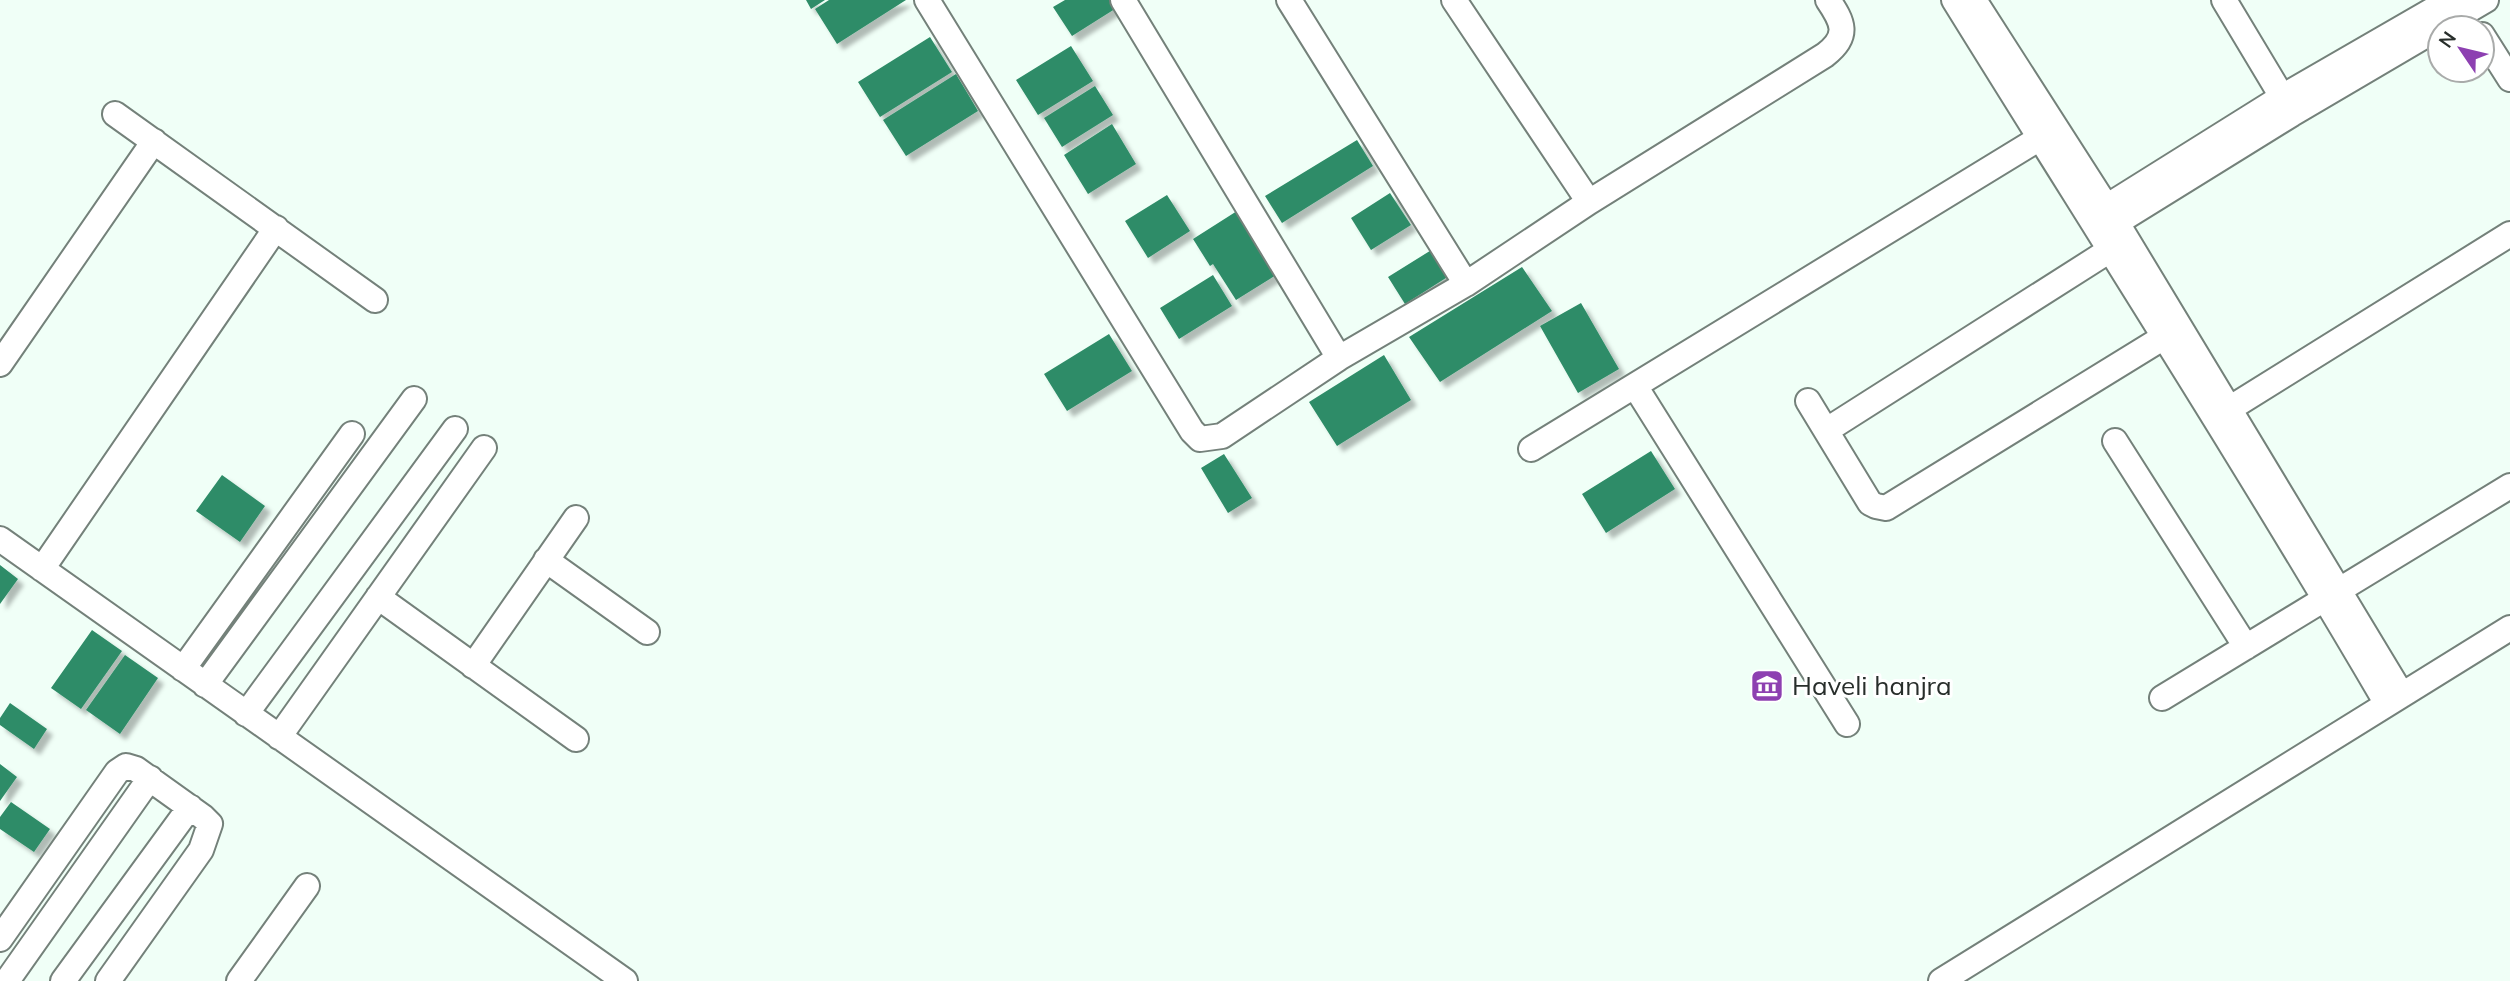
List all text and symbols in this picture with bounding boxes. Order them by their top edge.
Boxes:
north arrow [2426,14,2496,84]
text: N [2433,26,2461,52]
museum icon: Haveli hanjra [1748,667,1786,705]
place label: Haveli hanjra [1792,669,1951,702]

